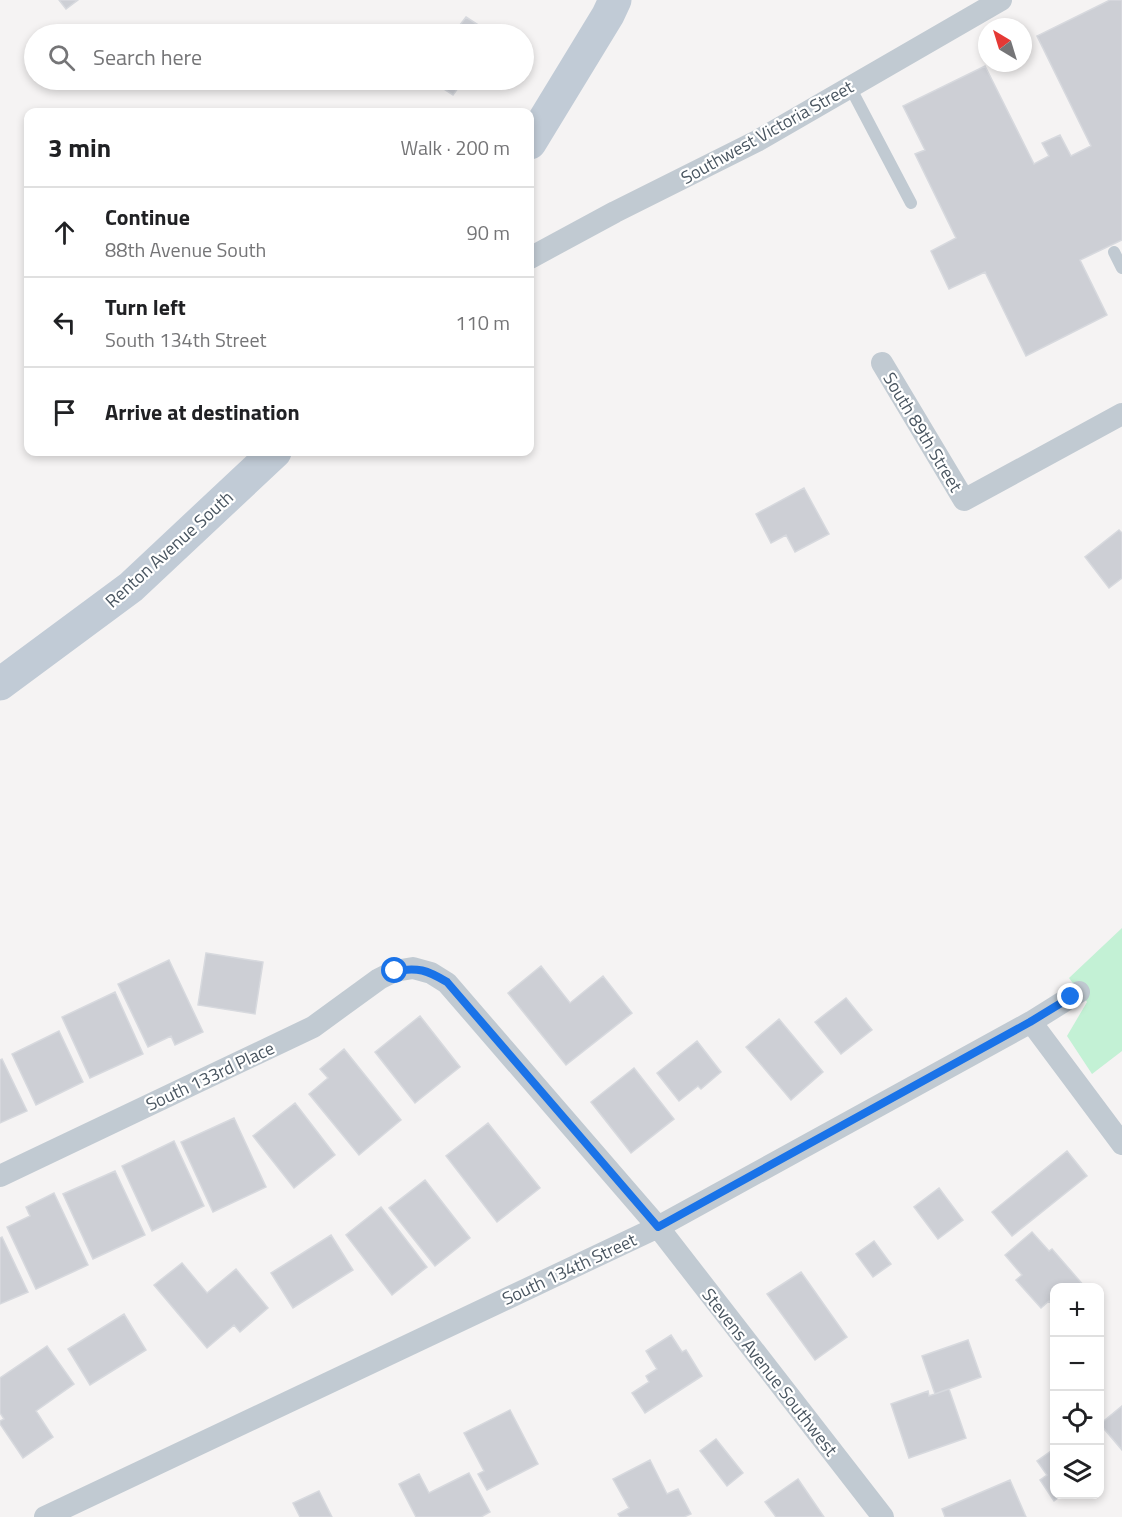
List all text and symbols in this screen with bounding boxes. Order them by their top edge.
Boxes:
north arrow [978,18,1032,72]
search box [24,24,534,90]
text: Search here [93,40,202,74]
icon: search [45,41,78,74]
street label: Southwest Victoria Street [676,73,859,191]
text: 3 min [48,128,111,167]
text: Walk · 200 m [401,132,510,163]
text: Continue [105,200,190,234]
icon: ahead [48,216,81,249]
text: 90 m [466,217,510,248]
text: 88th Avenue South [105,234,266,265]
text: Turn left [105,290,186,324]
icon: left [48,306,81,339]
text: 110 m [455,307,510,338]
text: South 134th Street [105,324,267,355]
street label: South 89th Street [877,367,970,498]
text: Arrive at destination [105,395,300,429]
icon: arrive [48,396,81,429]
street label: Renton Avenue South [99,484,239,614]
route start [381,957,407,983]
route end [1057,983,1083,1009]
street label: South 133rd Place [141,1034,279,1118]
street label: South 134th Street [497,1226,641,1312]
street label: Stevens Avenue Southwest [696,1282,845,1462]
map controls [1050,1283,1104,1499]
button: + [1050,1283,1104,1337]
button: − [1050,1337,1104,1391]
button: locate [1050,1391,1104,1445]
button: layers [1050,1445,1104,1499]

